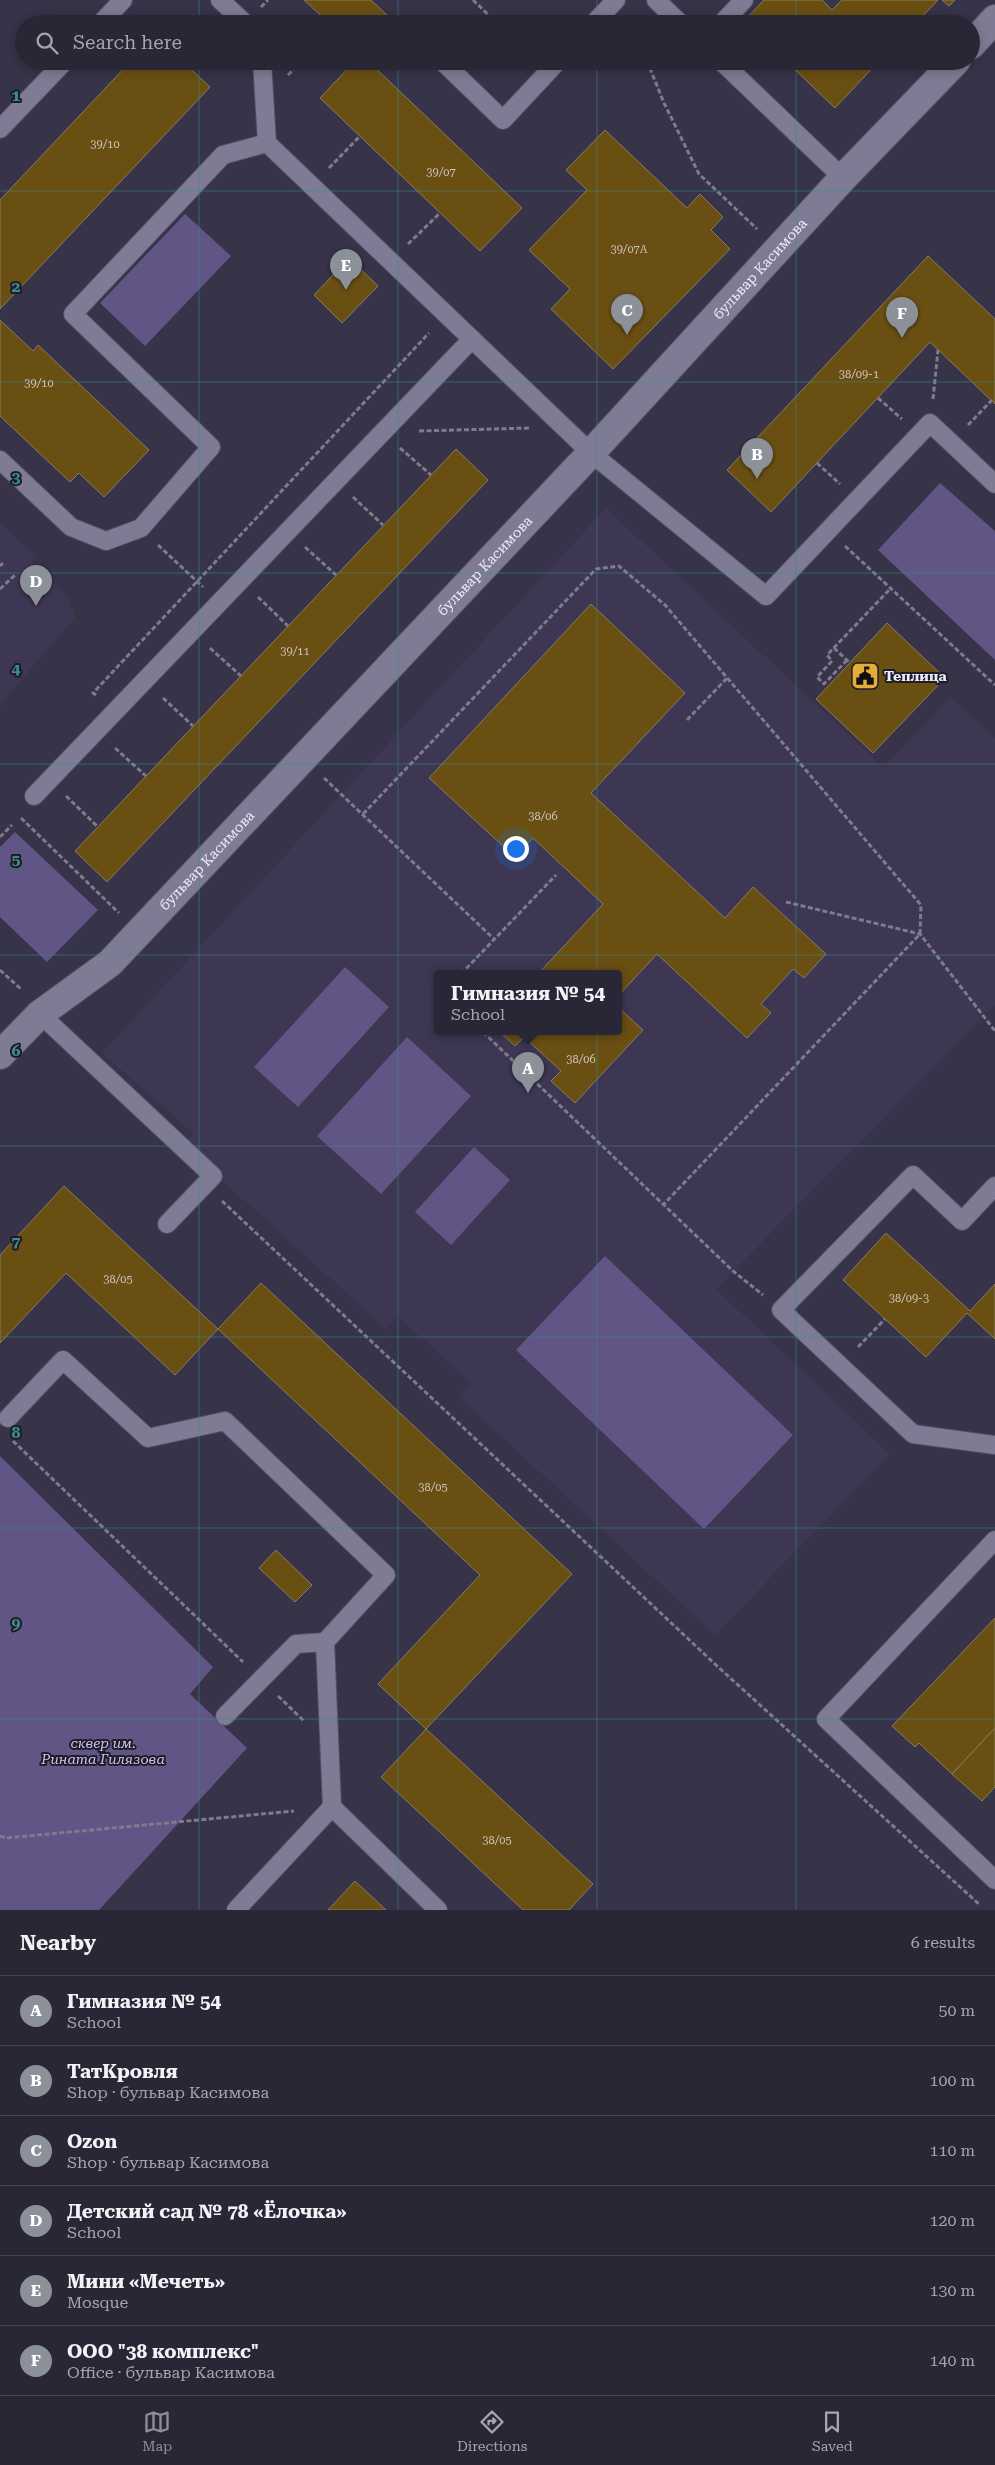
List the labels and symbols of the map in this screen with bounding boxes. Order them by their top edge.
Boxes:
text: 1 [12,86,21,105]
house number: 39/10 [90,138,120,151]
house number: 39/07 [426,166,456,179]
street label: бульвар Касимова [710,215,810,322]
house number: 39/07А [611,243,648,256]
pin: E [330,249,362,290]
text: 2 [12,277,21,296]
pin: C [611,294,643,335]
pin: F [886,297,918,338]
house number: 38/09-1 [839,368,879,381]
house number: 39/10 [24,377,54,390]
pin: B [741,438,773,479]
text: 3 [12,468,21,487]
street label: бульвар Касимова [434,512,536,619]
pin: D [20,565,52,606]
house number: 39/11 [280,645,310,658]
text: 4 [12,659,21,678]
public building icon: Теплица [850,661,880,691]
place label: Теплица [884,668,948,684]
street label: бульвар Касимова [156,807,258,913]
house number: 38/06 [528,810,558,823]
your location [503,836,529,862]
text: 5 [12,850,21,869]
text: 6 [12,1041,21,1060]
pin: A [512,1052,544,1093]
house number: 38/06 [566,1053,596,1066]
text: 7 [12,1232,21,1251]
house number: 38/05 [103,1273,133,1286]
house number: 38/09-3 [889,1292,929,1305]
text: 8 [12,1423,21,1442]
house number: 38/05 [418,1481,448,1494]
text: 9 [12,1614,21,1633]
park label: сквер им. Рината Гилязова [40,1735,165,1767]
house number: 38/05 [482,1834,512,1847]

